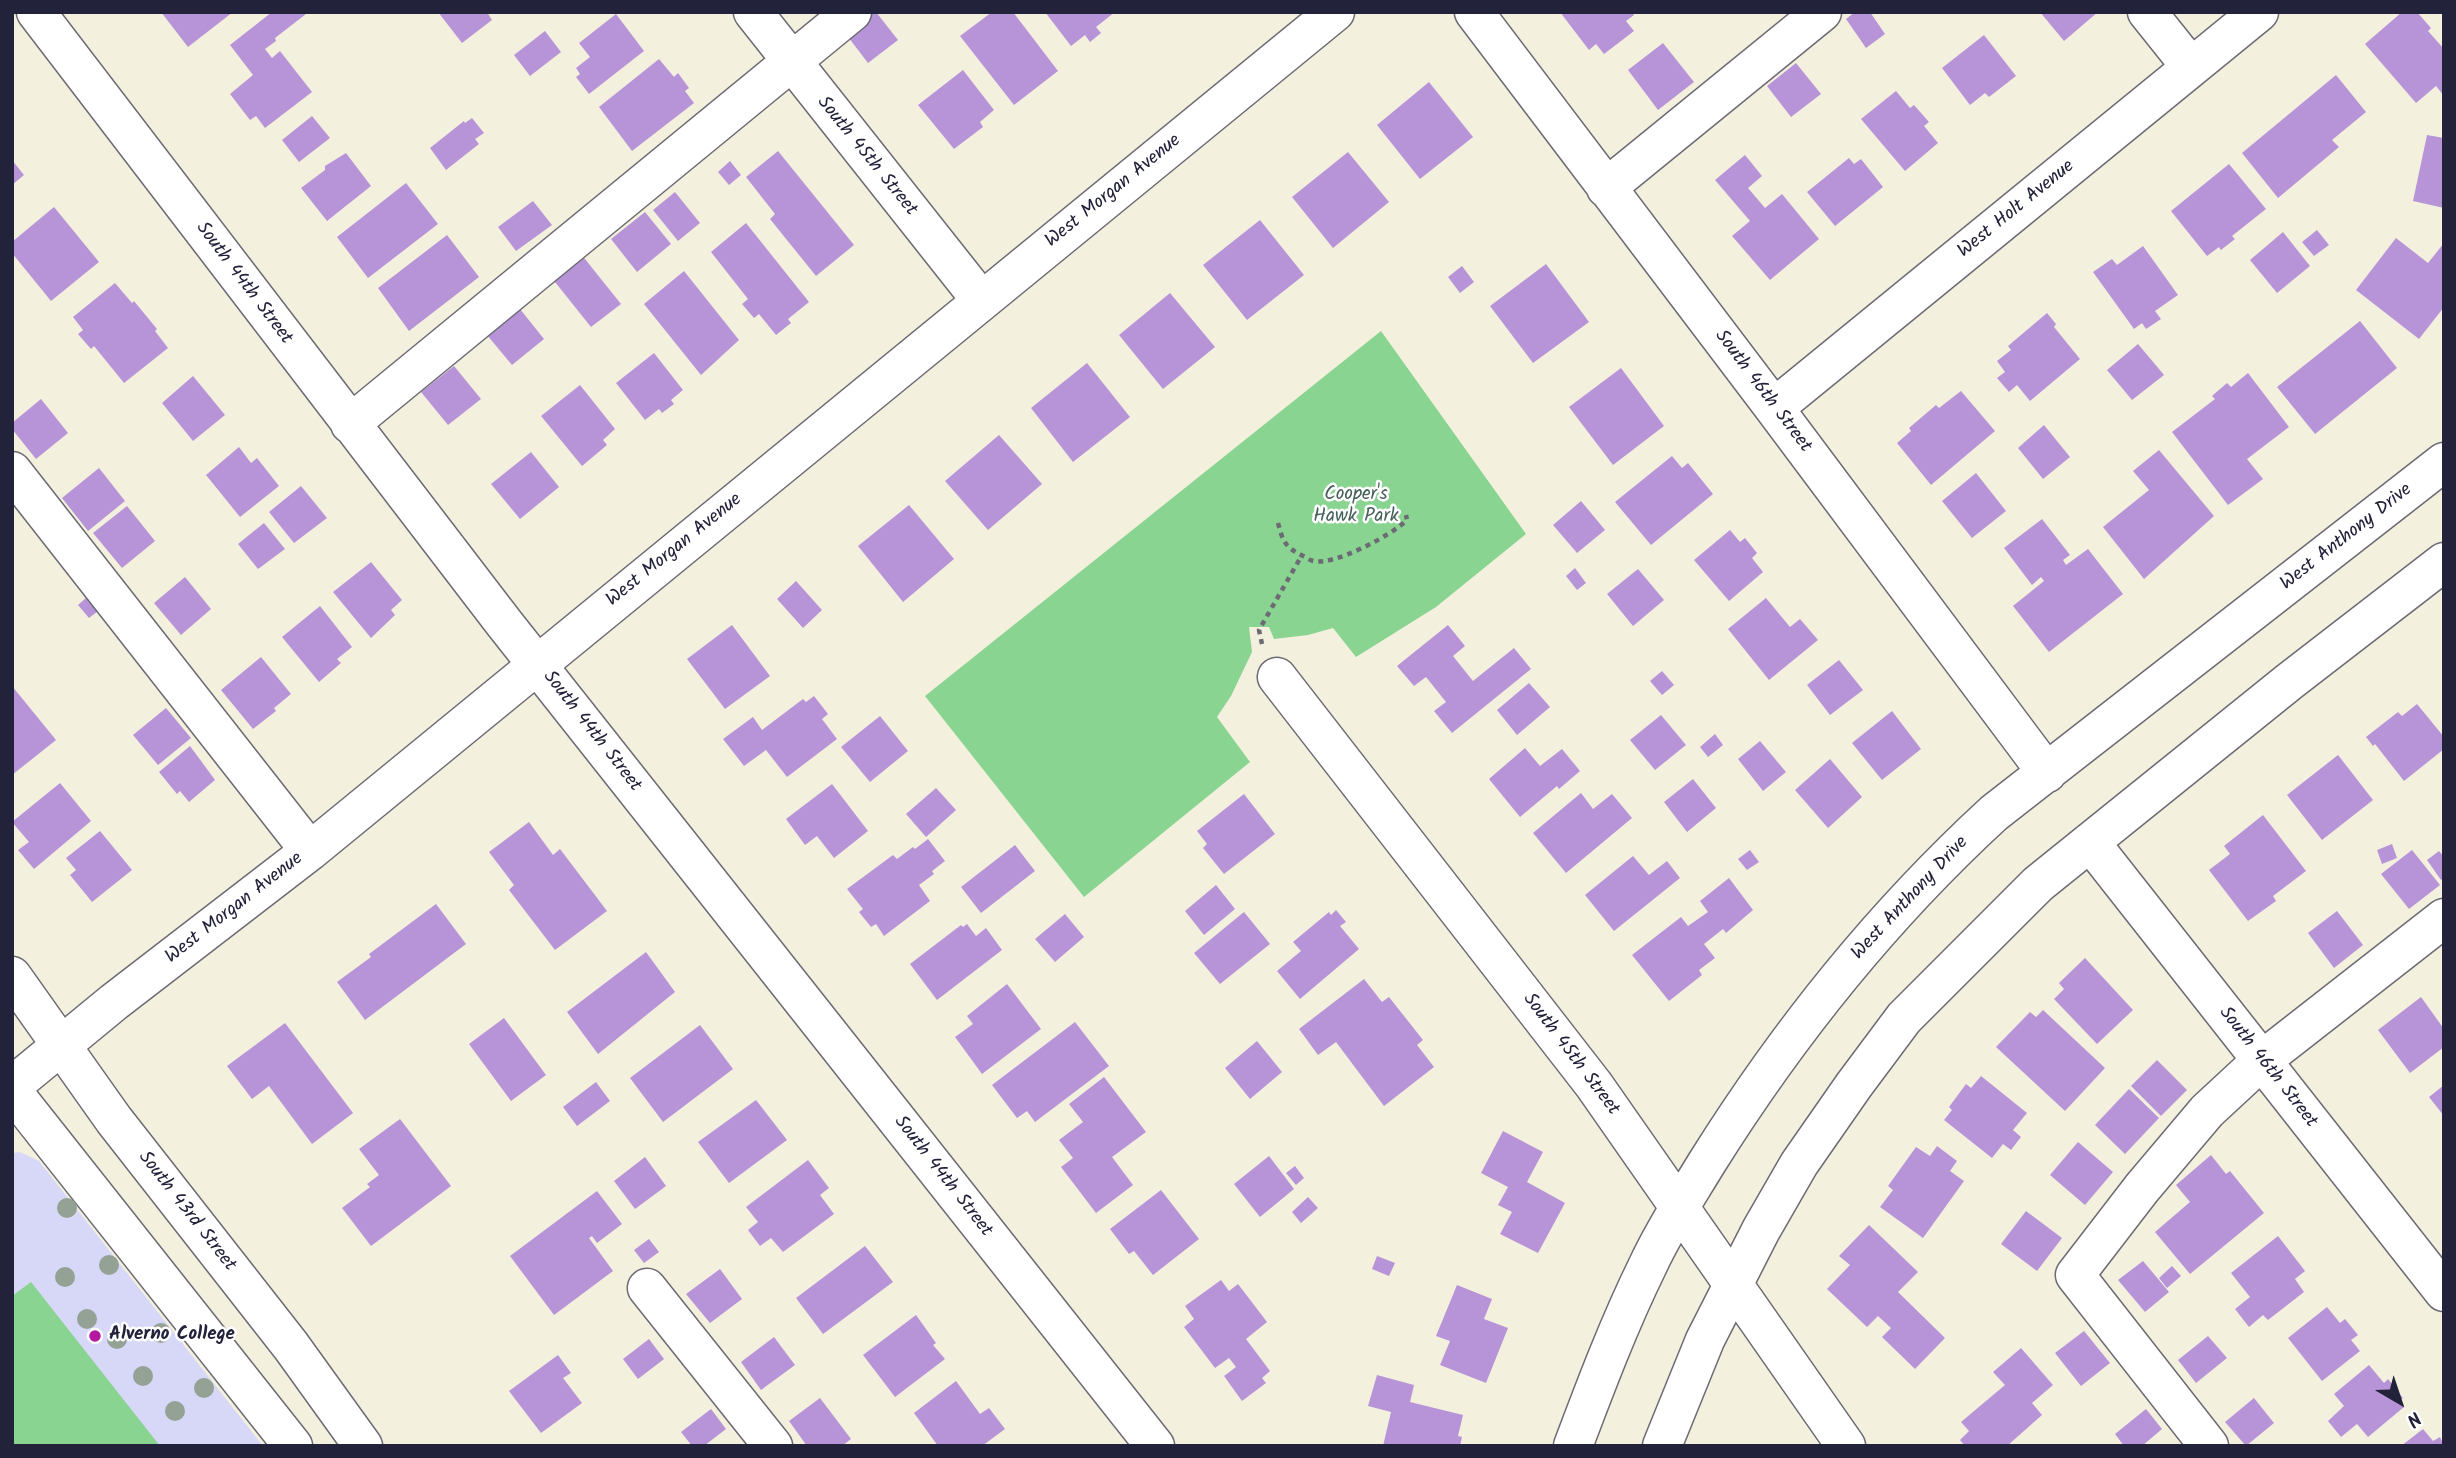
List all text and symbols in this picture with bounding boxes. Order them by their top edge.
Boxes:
street label: South 45th Street [811,93,921,221]
street label: West Morgan Avenue [1042,130,1186,254]
street label: West Holt Avenue [1954,156,2080,264]
street label: South 44th Street [190,218,296,350]
street label: South 46th Street [1709,326,1815,458]
street label: West Anthony Drive [2277,480,2417,596]
park label: Cooper's Hawk Park [1313,485,1399,529]
street label: West Morgan Avenue [603,489,747,613]
street label: South 44th Street [537,667,645,797]
street label: West Anthony Drive [1848,833,1974,965]
street label: West Morgan Avenue [162,848,308,970]
street label: South 45th Street [1517,989,1623,1121]
street label: South 46th Street [2213,1003,2321,1133]
street label: South 44th Street [888,1112,996,1242]
street label: South 43rd Street [132,1148,240,1276]
place label: Alverno College [109,1325,235,1347]
marker: Alverno College [87,1328,103,1344]
north arrow [2365,1367,2435,1437]
text: N [2399,1403,2427,1434]

